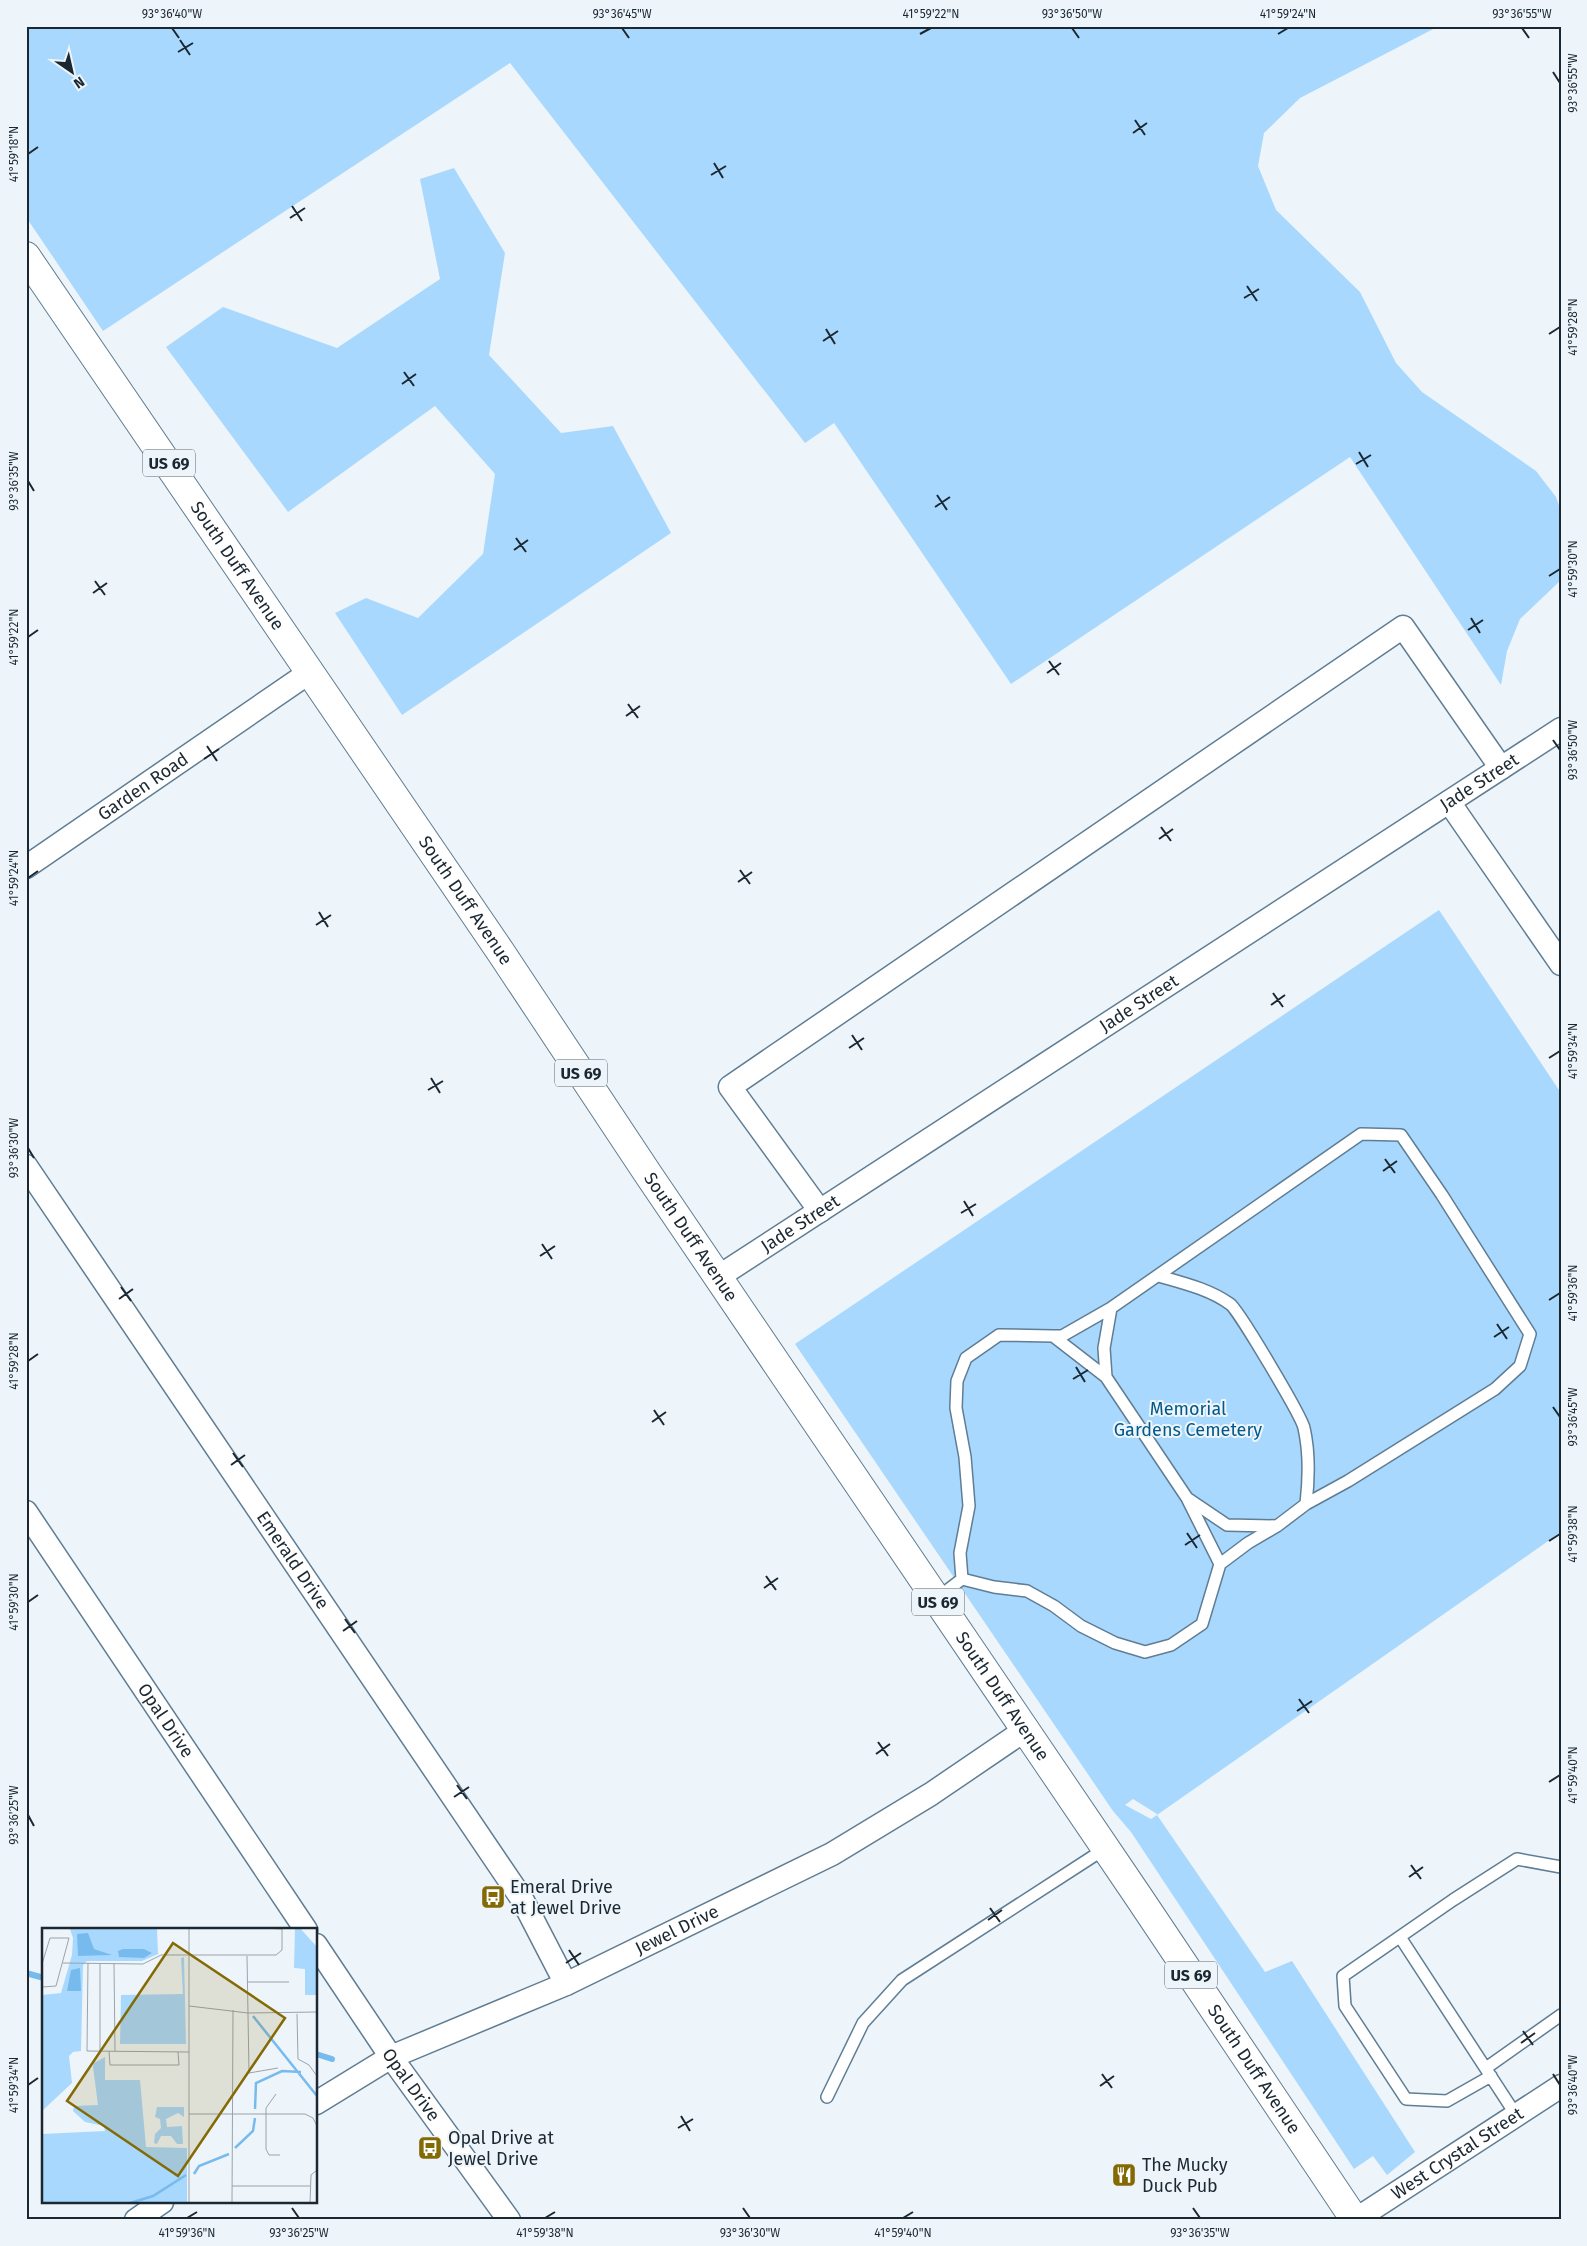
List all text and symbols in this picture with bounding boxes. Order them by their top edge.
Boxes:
text: 93°36'40"W [142,7,202,21]
text: 93°36'45"W [592,7,652,21]
text: 41°59'22"N [903,7,959,21]
text: 93°36'50"W [1042,7,1102,21]
text: 41°59'24"N [1260,7,1316,21]
text: 93°36'55"W [1492,7,1552,21]
north arrow [48,48,98,98]
text: 93°36'55"W [1566,53,1580,113]
text: N [70,73,88,92]
text: 41°59'18"N [7,126,21,182]
text: 41°59'28"N [1566,298,1580,356]
road number: US 69 [143,449,195,476]
text: 93°36'35"W [7,451,21,511]
street label: South Duff Avenue [186,497,289,635]
text: 41°59'30"N [1566,540,1580,598]
text: 41°59'22"N [7,609,21,665]
text: 93°36'50"W [1566,720,1580,780]
street label: Garden Road [94,748,193,825]
street label: Jade Street [1436,748,1523,816]
street label: South Duff Avenue [414,832,517,969]
text: 41°59'24"N [7,850,21,906]
street label: Jade Street [1095,970,1183,1037]
text: 41°59'34"N [1566,1023,1580,1079]
road number: US 69 [555,1060,607,1086]
text: 93°36'30"W [7,1118,21,1178]
street label: South Duff Avenue [639,1168,742,1306]
street label: Jade Street [757,1190,844,1257]
text: 41°59'36"N [1566,1264,1580,1322]
text: 41°59'28"N [7,1332,21,1390]
text: 93°36'45"W [1566,1387,1580,1447]
park label: Memorial Gardens Cemetery [1114,1398,1262,1441]
text: 41°59'38"N [1566,1505,1580,1563]
street label: Emerald Drive [252,1507,334,1613]
text: 41°59'30"N [7,1573,21,1631]
road number: US 69 [912,1588,964,1615]
street label: South Duff Avenue [951,1627,1054,1765]
street label: Opal Drive [133,1679,198,1762]
text: 41°59'40"N [1566,1746,1580,1804]
text: 93°36'25"W [7,1785,21,1845]
place label: Emeral Drive at Jewel Drive [510,1876,621,1919]
bus stop icon: Emeral Drive at Jewel Drive [480,1884,506,1910]
street label: Jewel Drive [631,1900,722,1960]
inset map [42,1928,318,2204]
road number: US 69 [1165,1962,1217,1988]
street label: South Duff Avenue [1203,2000,1305,2138]
street label: Opal Drive [377,2044,445,2126]
text: 93°36'40"W [1566,2055,1580,2115]
text: 41°59'34"N [7,2057,21,2113]
street label: West Crystal Street [1387,2102,1528,2204]
place label: Opal Drive at Jewel Drive [448,2127,554,2170]
bus stop icon: Opal Drive at Jewel Drive [417,2135,443,2161]
place label: The Mucky Duck Pub [1142,2154,1228,2197]
restaurant icon: The Mucky Duck Pub [1111,2162,1137,2188]
text: 41°59'36"N [158,2226,216,2240]
text: 93°36'25"W [269,2226,329,2240]
text: 41°59'38"N [516,2226,574,2240]
text: 93°36'30"W [720,2226,780,2240]
text: 41°59'40"N [874,2226,932,2240]
text: 93°36'35"W [1170,2226,1230,2240]

